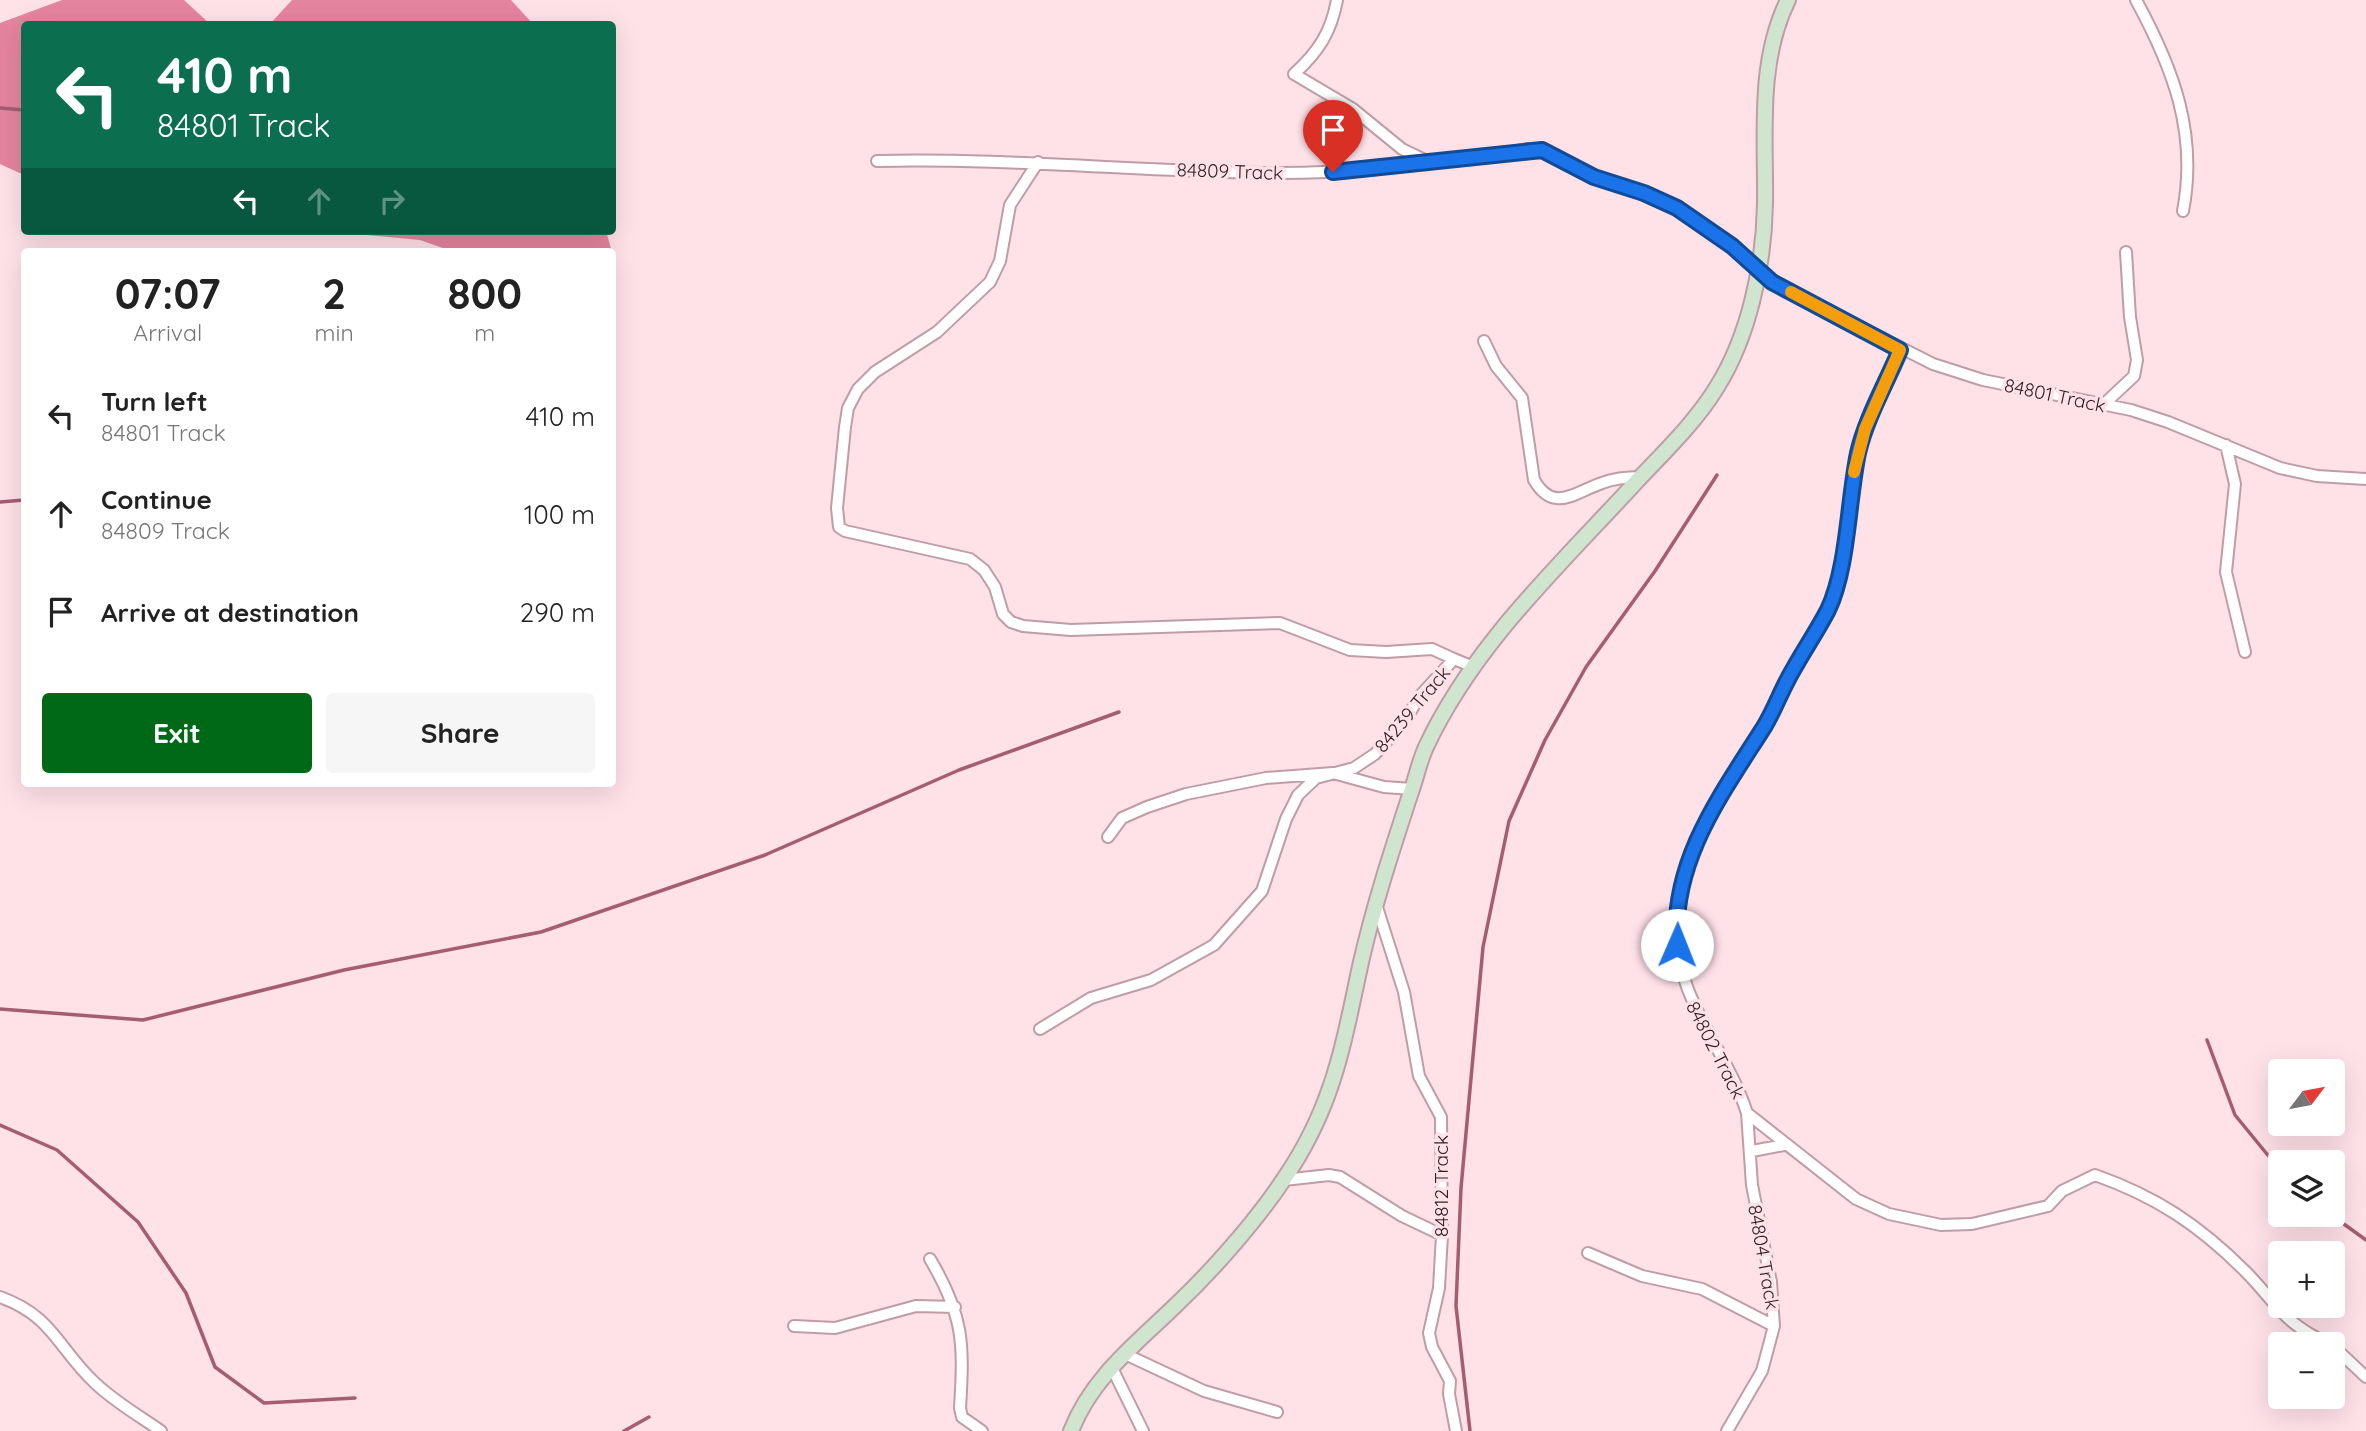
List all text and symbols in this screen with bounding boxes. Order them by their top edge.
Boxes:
text: 410 m [157,44,292,105]
icon: left [42,49,133,140]
pin [1303,100,1363,172]
text: 84801 Track [157,105,330,145]
icon: arrive [1314,111,1352,149]
street label: 84809 Track [1176,157,1284,185]
icon: left [227,182,265,220]
icon: ahead [300,182,338,220]
icon: right [373,182,411,220]
text: 07:07 [115,267,221,320]
text: 2 [322,267,346,320]
text: 800 [448,267,522,320]
text: Arrival [133,318,202,347]
text: min [315,318,354,347]
text: m [474,318,495,347]
street label: 84801 Track [2002,373,2108,417]
text: Turn left [101,385,208,418]
icon: left [42,397,80,435]
text: 410 m [526,400,595,433]
text: 84801 Track [101,418,226,447]
text: Continue [101,483,212,516]
icon: ahead [42,495,80,533]
text: 100 m [524,498,595,531]
text: 84809 Track [101,516,230,545]
icon: arrive [42,593,80,631]
text: Arrive at destination [101,596,359,629]
text: 290 m [520,596,595,629]
street label: 84239 Track [1369,661,1455,757]
button: Exit [42,693,312,773]
button: Share [326,693,595,773]
position arrow [1640,908,1714,982]
street label: 84802 Track [1681,997,1751,1103]
north arrow [2268,1059,2345,1136]
map controls [2268,1059,2345,1409]
street label: 84812 Track [1429,1135,1453,1237]
button: layers [2268,1150,2345,1227]
street label: 84804 Track [1743,1203,1785,1311]
button: + [2268,1241,2345,1318]
button: − [2268,1332,2345,1409]

